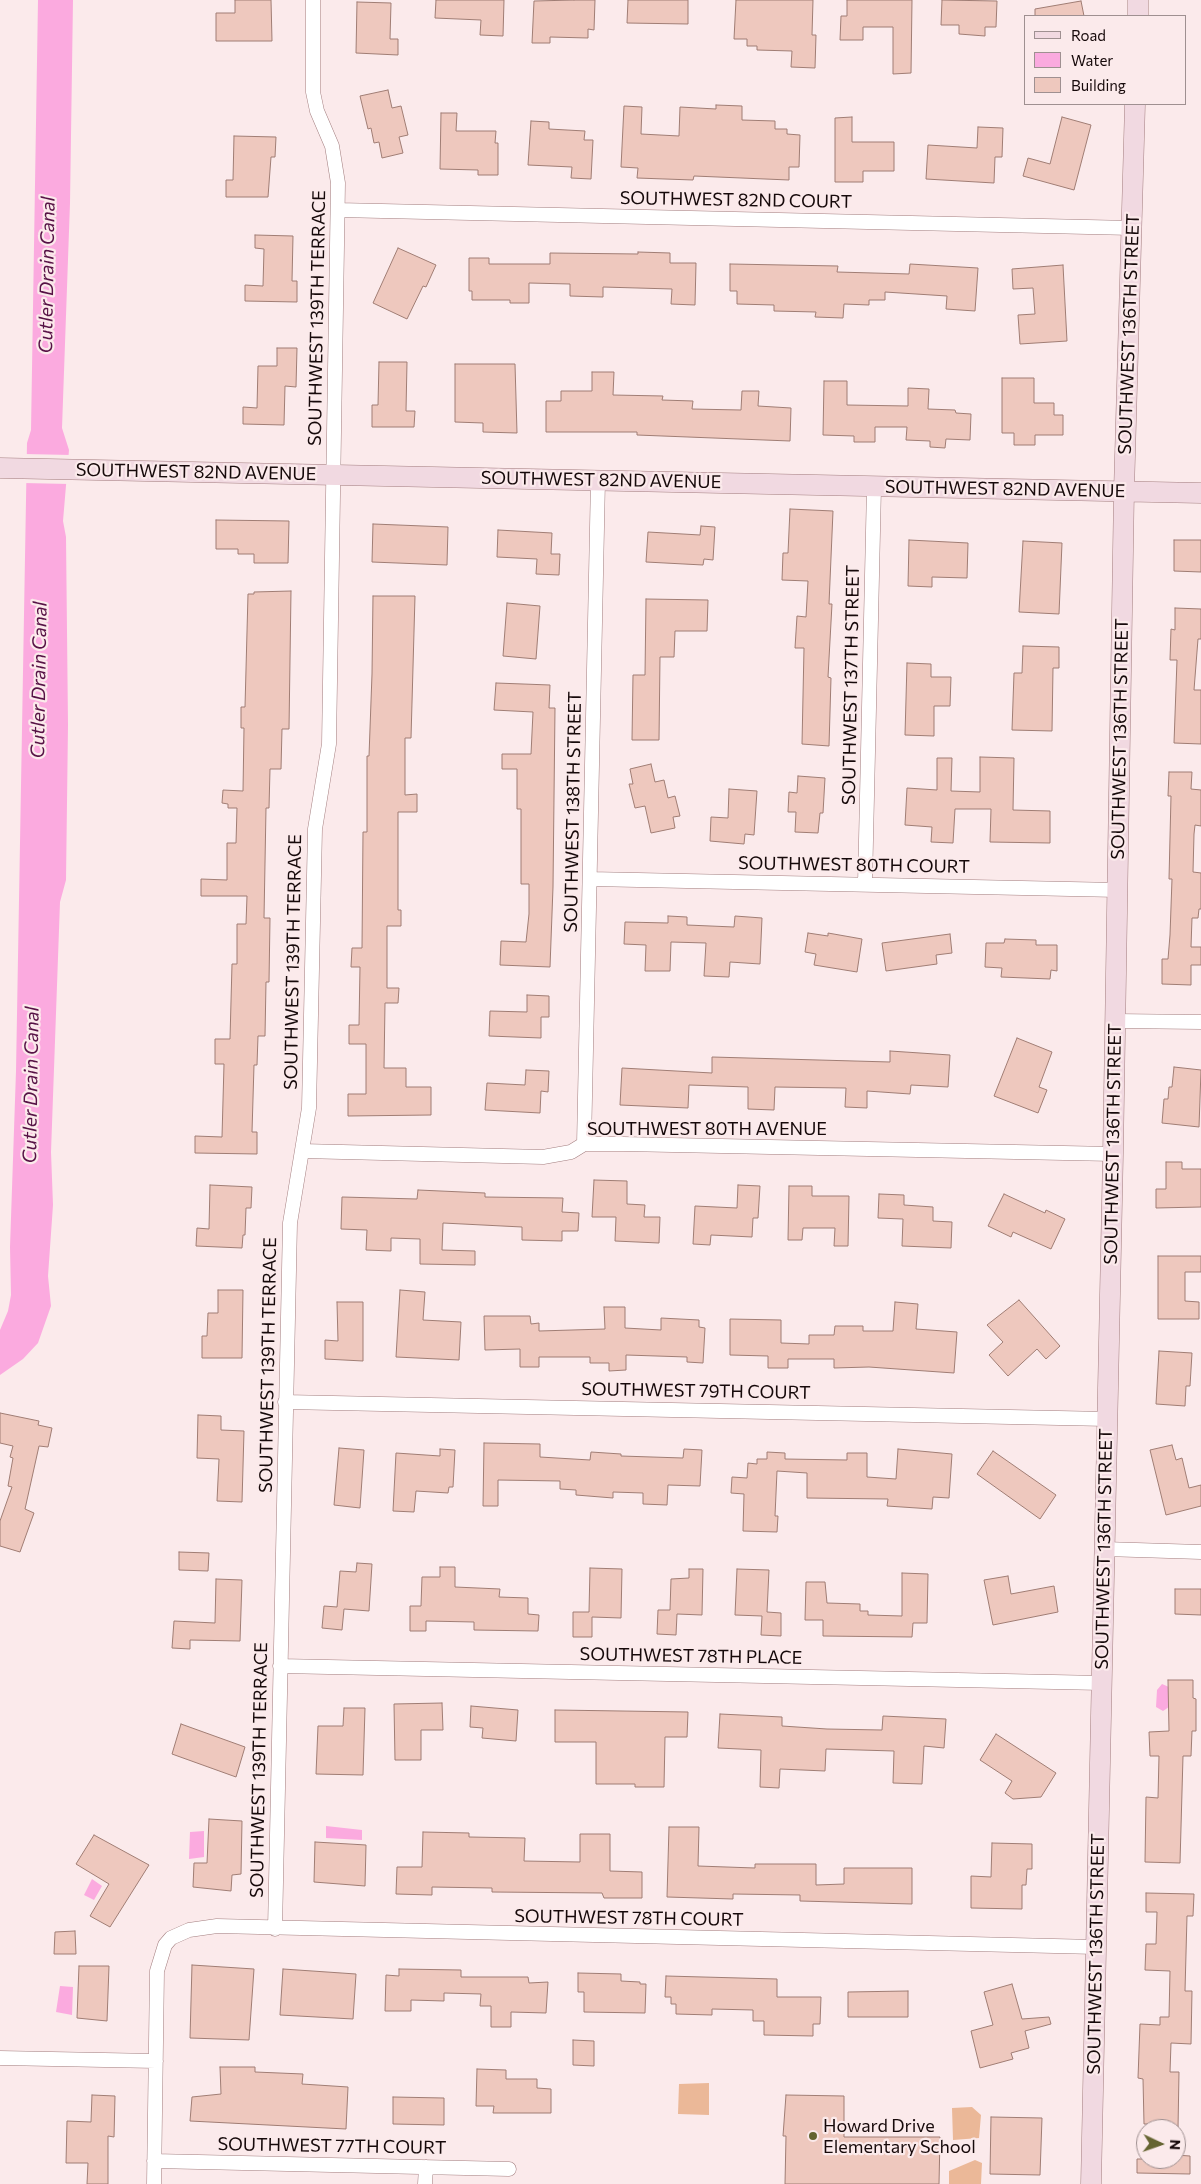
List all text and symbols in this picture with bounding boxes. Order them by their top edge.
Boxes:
legend [1024,15,1186,105]
text: Road [1071,26,1106,44]
text: Water [1071,51,1113,69]
text: Building [1071,76,1126,94]
street label: SOUTHWEST 82ND COURT [620,187,852,213]
street label: SOUTHWEST 139TH TERRACE [304,190,330,446]
water label: Cutler Drain Canal [34,196,60,354]
street label: SOUTHWEST 136TH STREET [1114,213,1144,455]
street label: SOUTHWEST 82ND AVENUE [76,459,316,485]
street label: SOUTHWEST 82ND AVENUE [481,467,721,493]
street label: SOUTHWEST 82ND AVENUE [885,476,1125,502]
street label: SOUTHWEST 137TH STREET [838,565,864,805]
water label: Cutler Drain Canal [26,601,52,759]
street label: SOUTHWEST 136TH STREET [1107,618,1133,860]
street label: SOUTHWEST 138TH STREET [560,691,586,933]
street label: SOUTHWEST 139TH TERRACE [280,834,306,1090]
street label: SOUTHWEST 80TH COURT [738,852,970,878]
water label: Cutler Drain Canal [18,1006,44,1164]
street label: SOUTHWEST 136TH STREET [1100,1023,1126,1265]
street label: SOUTHWEST 80TH AVENUE [587,1118,827,1140]
street label: SOUTHWEST 139TH TERRACE [255,1237,281,1493]
street label: SOUTHWEST 79TH COURT [581,1378,811,1404]
street label: SOUTHWEST 136TH STREET [1091,1428,1117,1670]
street label: SOUTHWEST 139TH TERRACE [246,1642,272,1898]
street label: SOUTHWEST 78TH PLACE [580,1643,802,1669]
street label: SOUTHWEST 136TH STREET [1083,1833,1109,2075]
street label: SOUTHWEST 78TH COURT [514,1905,744,1931]
place label: Howard Drive Elementary School [823,2115,976,2158]
north arrow [1136,2119,1186,2169]
marker: Howard Drive Elementary School [807,2130,819,2142]
street label: SOUTHWEST 77TH COURT [217,2133,447,2159]
text: N [1167,2139,1184,2150]

